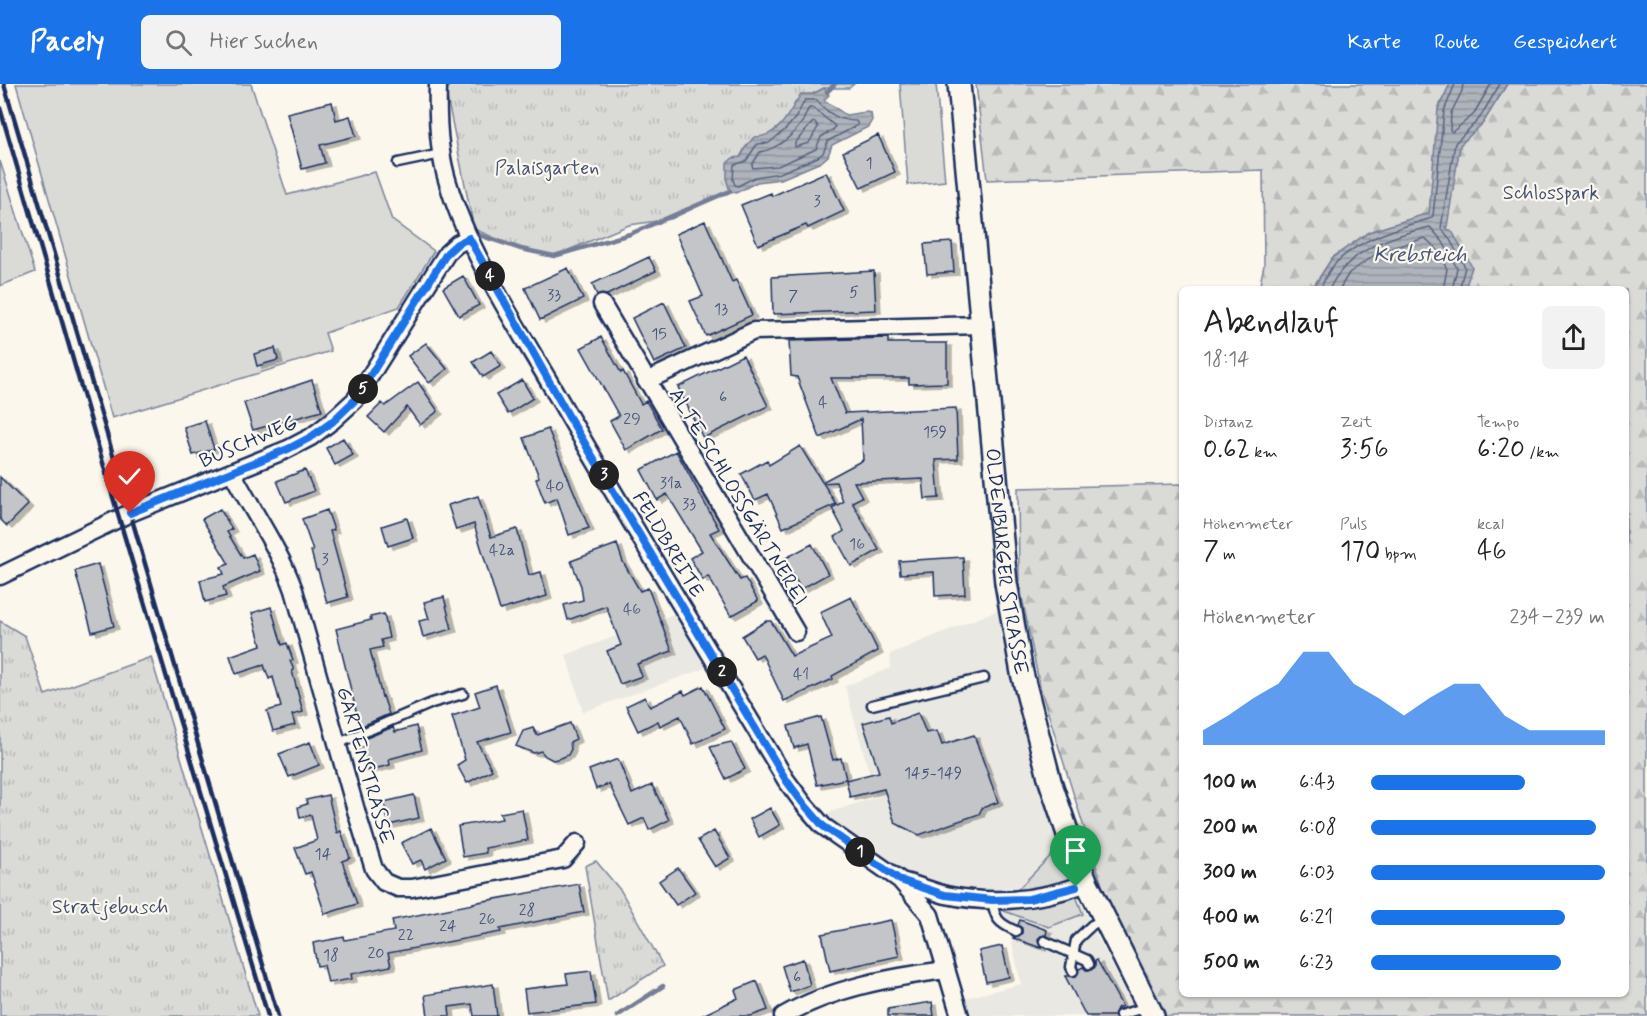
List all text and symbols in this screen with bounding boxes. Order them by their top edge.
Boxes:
search box [141,15,561,69]
text: Pacely [30,24,105,61]
icon: search [162,26,195,59]
text: Hier suchen [210,28,318,56]
text: Karte [1348,28,1401,56]
text: Route [1434,28,1480,56]
text: Gespeichert [1513,28,1617,56]
house number: 1 [865,153,873,174]
park label: Palaisgarten [495,155,599,182]
park label: Schlosspark [1503,180,1599,207]
house number: 3 [813,191,821,212]
water label: Krebsteich [1373,241,1467,269]
pin: 4 [475,261,505,291]
text: 4 [485,265,495,286]
house number: 5 [849,282,859,303]
house number: 33 [547,285,561,306]
house number: 7 [788,286,798,307]
house number: 13 [714,299,728,320]
text: Abendlauf [1203,301,1339,345]
button: share [1542,306,1605,369]
house number: 15 [651,324,667,345]
text: 18:14 [1203,346,1249,373]
pin: 5 [348,374,378,404]
text: 5 [358,378,368,399]
street label: ALTE SCHLOSSGÄRTNEREI [662,383,813,610]
house number: 6 [719,387,727,408]
house number: 4 [818,392,828,413]
house number: 29 [623,409,641,430]
street label: BUSCHWEG [195,410,302,475]
text: Distanz [1203,412,1253,433]
text: Zeit [1340,412,1373,433]
text: Tempo [1477,412,1519,433]
house number: 159 [923,422,947,443]
text: 0.62 [1203,433,1250,467]
text: 3:56 [1340,433,1389,467]
text: 6:20 [1477,433,1525,467]
text: km [1250,442,1278,463]
text: /km [1525,442,1560,463]
street label: OLDENBURGER STRASSE [978,447,1034,677]
pin [104,451,155,513]
icon: check [113,460,146,493]
pin: 3 [589,460,619,490]
text: 3 [600,464,608,485]
house number: 31a [660,473,682,494]
house number: 40 [546,476,564,497]
street label: FELDBREITE [625,487,710,603]
house number: 33 [682,494,696,515]
text: Höhenmeter [1203,514,1293,535]
text: Puls [1340,514,1367,535]
text: kcal [1477,514,1504,535]
house number: 16 [849,534,865,555]
text: 7 [1203,535,1219,569]
text: 170 [1340,535,1380,569]
text: 46 [1477,535,1507,569]
house number: 42a [489,540,515,561]
text: m [1219,544,1236,565]
text: bpm [1380,544,1417,565]
house number: 3 [321,549,329,570]
house number: 46 [623,599,641,620]
text: Höhenmeter [1203,604,1315,631]
text: 234–239 m [1509,604,1605,631]
pin: 2 [707,657,737,687]
text: 2 [718,661,726,682]
house number: 41 [793,664,809,685]
street label: GARTENSTRASSE [329,684,400,847]
house number: 145-149 [904,763,962,784]
text: 100 m [1203,769,1257,796]
text: 6:43 [1299,769,1335,796]
text: 200 m [1203,814,1258,841]
text: 6:08 [1299,814,1337,841]
pin [1050,825,1101,887]
icon: arrive [1059,834,1092,867]
pin: 1 [845,837,875,867]
text: 1 [856,841,864,862]
house number: 14 [315,844,332,865]
text: 300 m [1203,859,1257,886]
text: 6:03 [1299,859,1334,886]
park label: Stratjebusch [52,894,168,921]
house number: 28 [519,900,535,921]
text: 400 m [1203,904,1259,931]
text: 6:21 [1299,904,1333,931]
house number: 26 [479,909,495,930]
house number: 24 [439,916,457,937]
house number: 22 [398,925,414,946]
house number: 20 [368,943,385,964]
house number: 18 [323,945,339,966]
text: 500 m [1203,949,1260,976]
text: 6:23 [1299,949,1333,976]
house number: 6 [793,967,801,988]

